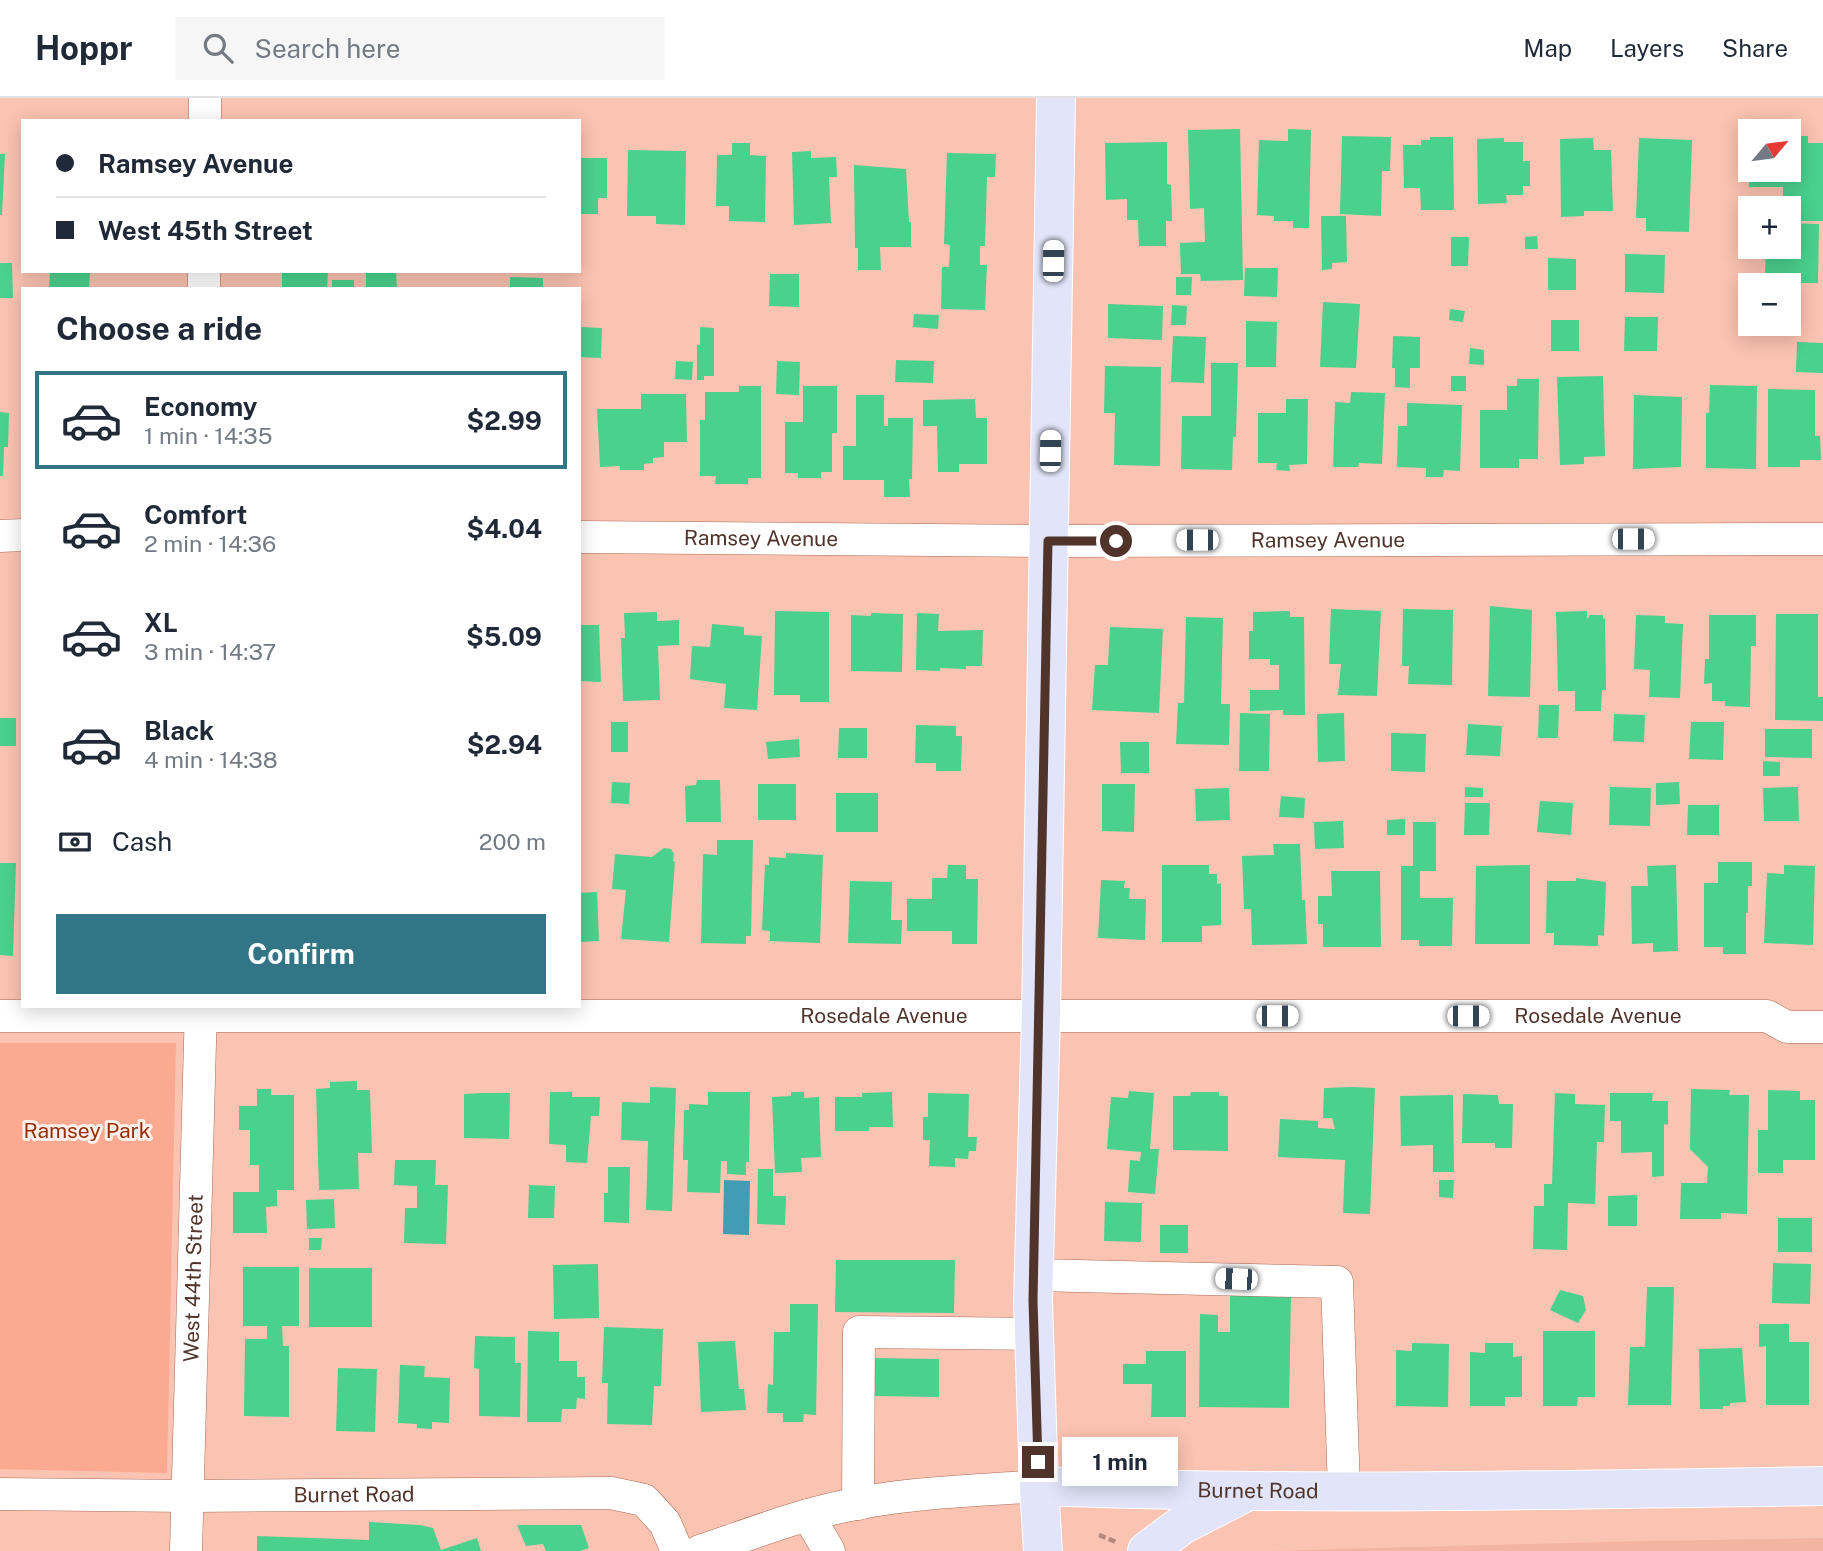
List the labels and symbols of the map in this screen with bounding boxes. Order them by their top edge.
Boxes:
north arrow [1738,119,1801,182]
car [1043,240,1064,282]
car [1040,430,1061,472]
street label: Ramsey Avenue [684,525,838,551]
route start [1100,525,1132,557]
street label: Ramsey Avenue [1251,527,1405,552]
car [1613,529,1655,550]
car [1177,530,1219,551]
street label: Rosedale Avenue [800,1003,968,1028]
street label: Rosedale Avenue [1514,1003,1682,1028]
car [1257,1006,1299,1027]
car [1448,1006,1490,1027]
park label: Ramsey Park [23,1118,151,1143]
street label: West 44th Street [178,1194,208,1362]
car [1215,1268,1258,1290]
callout: 1 min [1062,1438,1178,1486]
route end [1022,1446,1054,1478]
street label: Burnet Road [1197,1477,1319,1503]
street label: Burnet Road [293,1481,415,1507]

